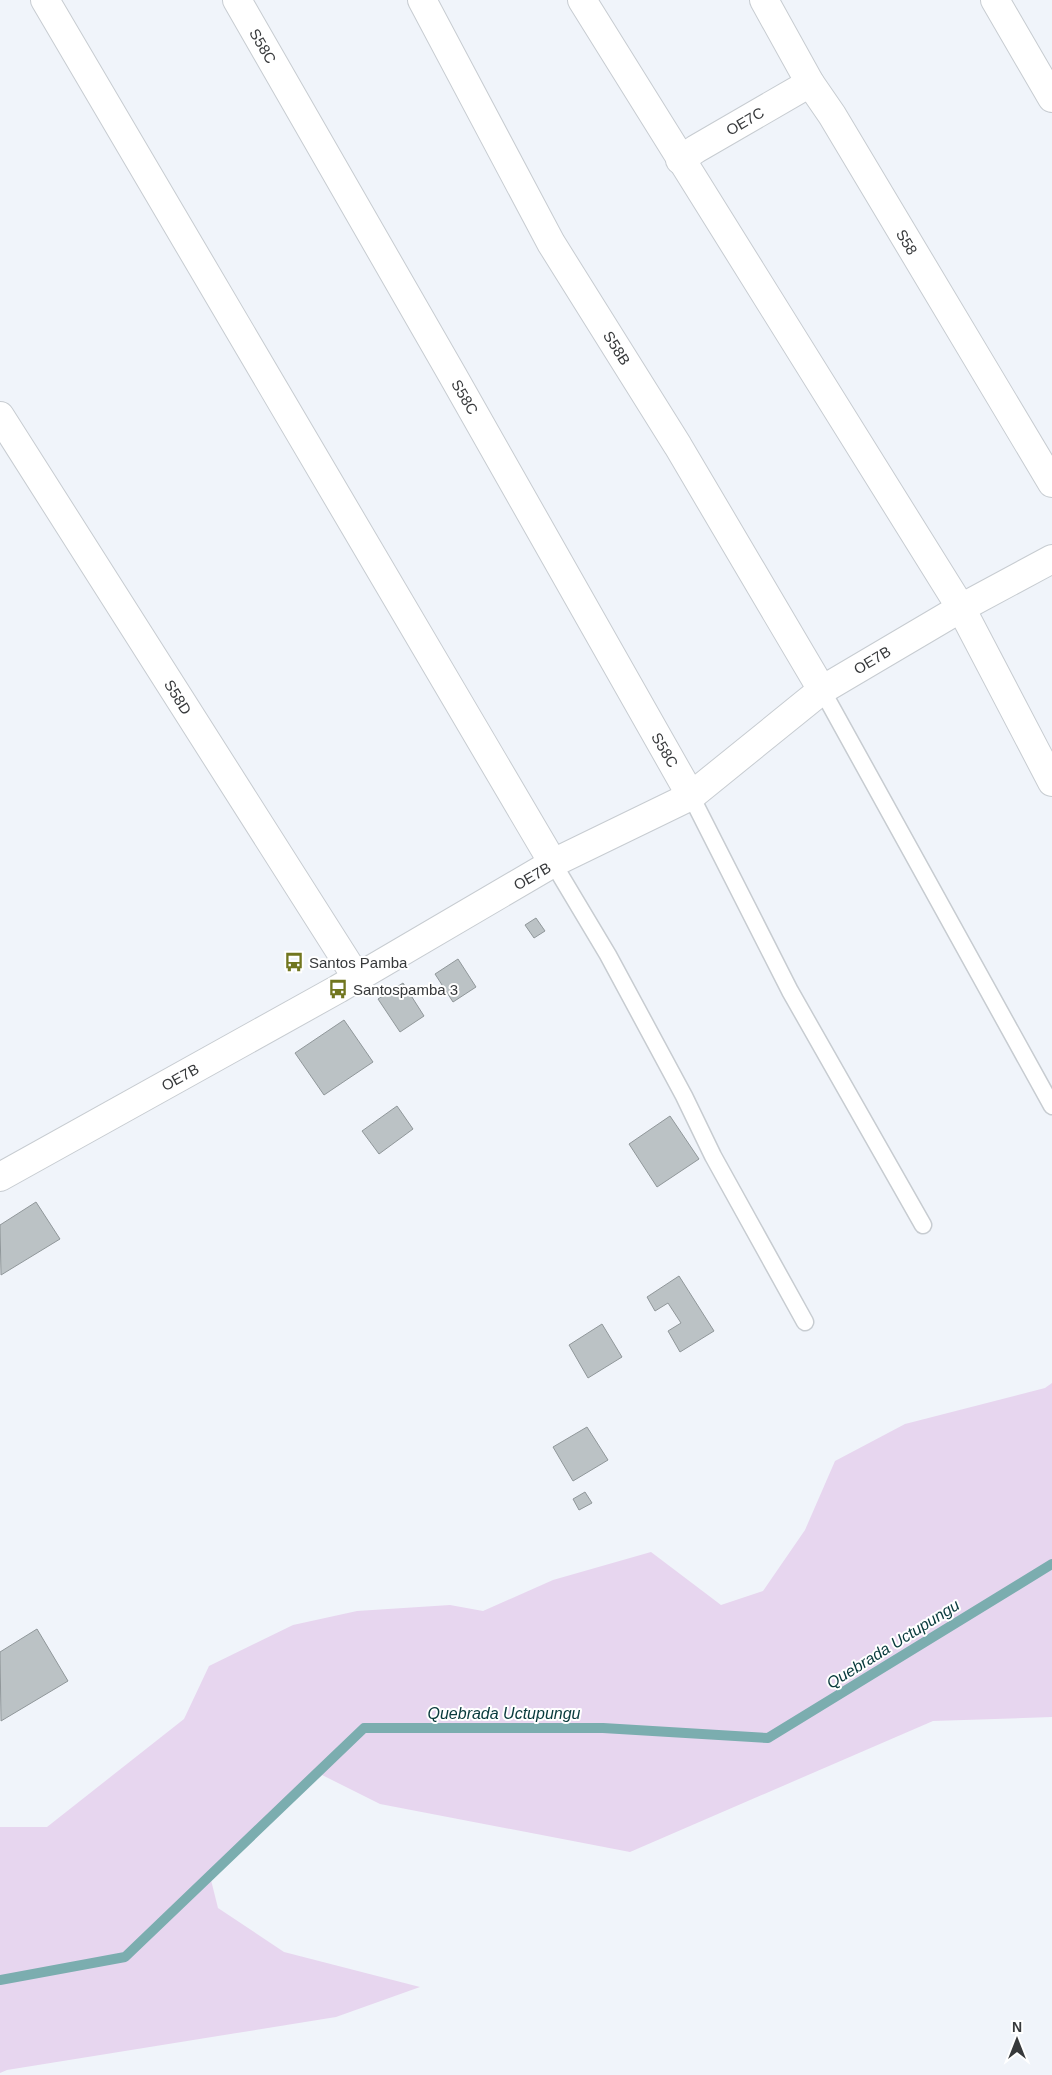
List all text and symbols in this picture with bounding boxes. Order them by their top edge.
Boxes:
street label: S58C [246,25,280,67]
street label: OE7C [723,103,767,139]
street label: S58 [893,226,921,258]
street label: S58B [600,328,634,368]
street label: S58C [448,376,482,418]
street label: OE7B [850,642,894,678]
street label: S58D [161,677,195,718]
street label: S58C [648,729,682,771]
street label: OE7B [510,859,554,893]
bus stop icon: Santos Pamba [283,951,305,973]
place label: Santos Pamba [309,954,408,971]
bus stop icon: Santospamba 3 [327,978,349,1000]
place label: Santospamba 3 [353,981,458,998]
street label: OE7B [158,1060,202,1094]
water label: Quebrada Uctupungu [824,1596,962,1692]
water label: Quebrada Uctupungu [428,1705,581,1722]
north arrow [992,2015,1042,2065]
text: N [1012,2019,1022,2035]

